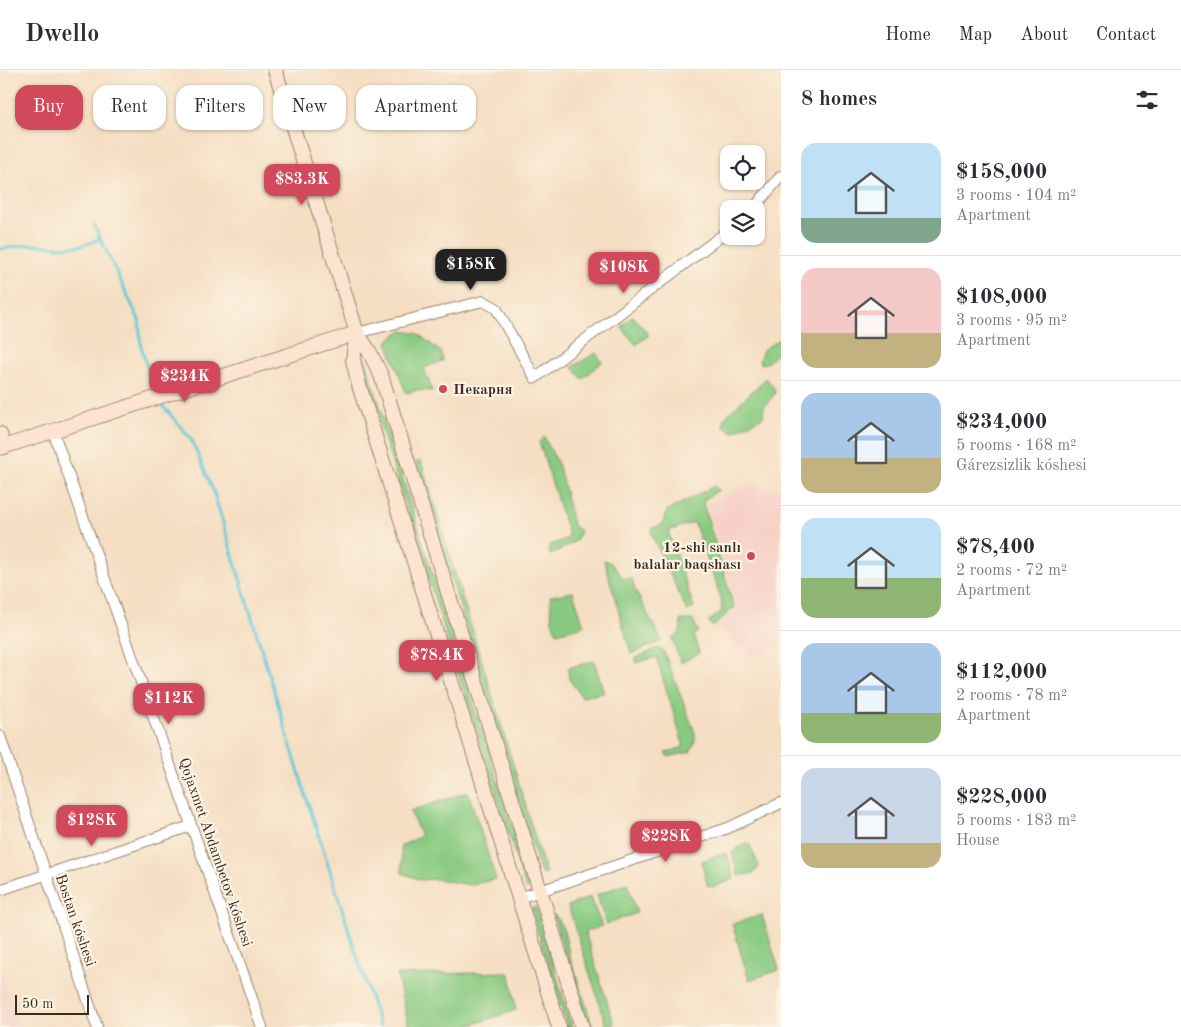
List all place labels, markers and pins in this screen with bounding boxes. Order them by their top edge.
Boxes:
pin: $83.3K [261,164,343,206]
pin: $158K [436,248,506,291]
pin: $108K [589,252,659,294]
pin: $234K [150,360,220,403]
marker: Пекарня [437,383,449,395]
place label: Пекарня [453,383,512,398]
place label: 12-shi sanlı balalar baqshası [634,541,741,573]
marker: 12-shi sanlı balalar baqshası [745,550,757,562]
pin: $78.4K [396,640,478,682]
pin: $112K [134,682,204,725]
pin: $128K [57,804,127,847]
pin: $228K [631,820,701,863]

